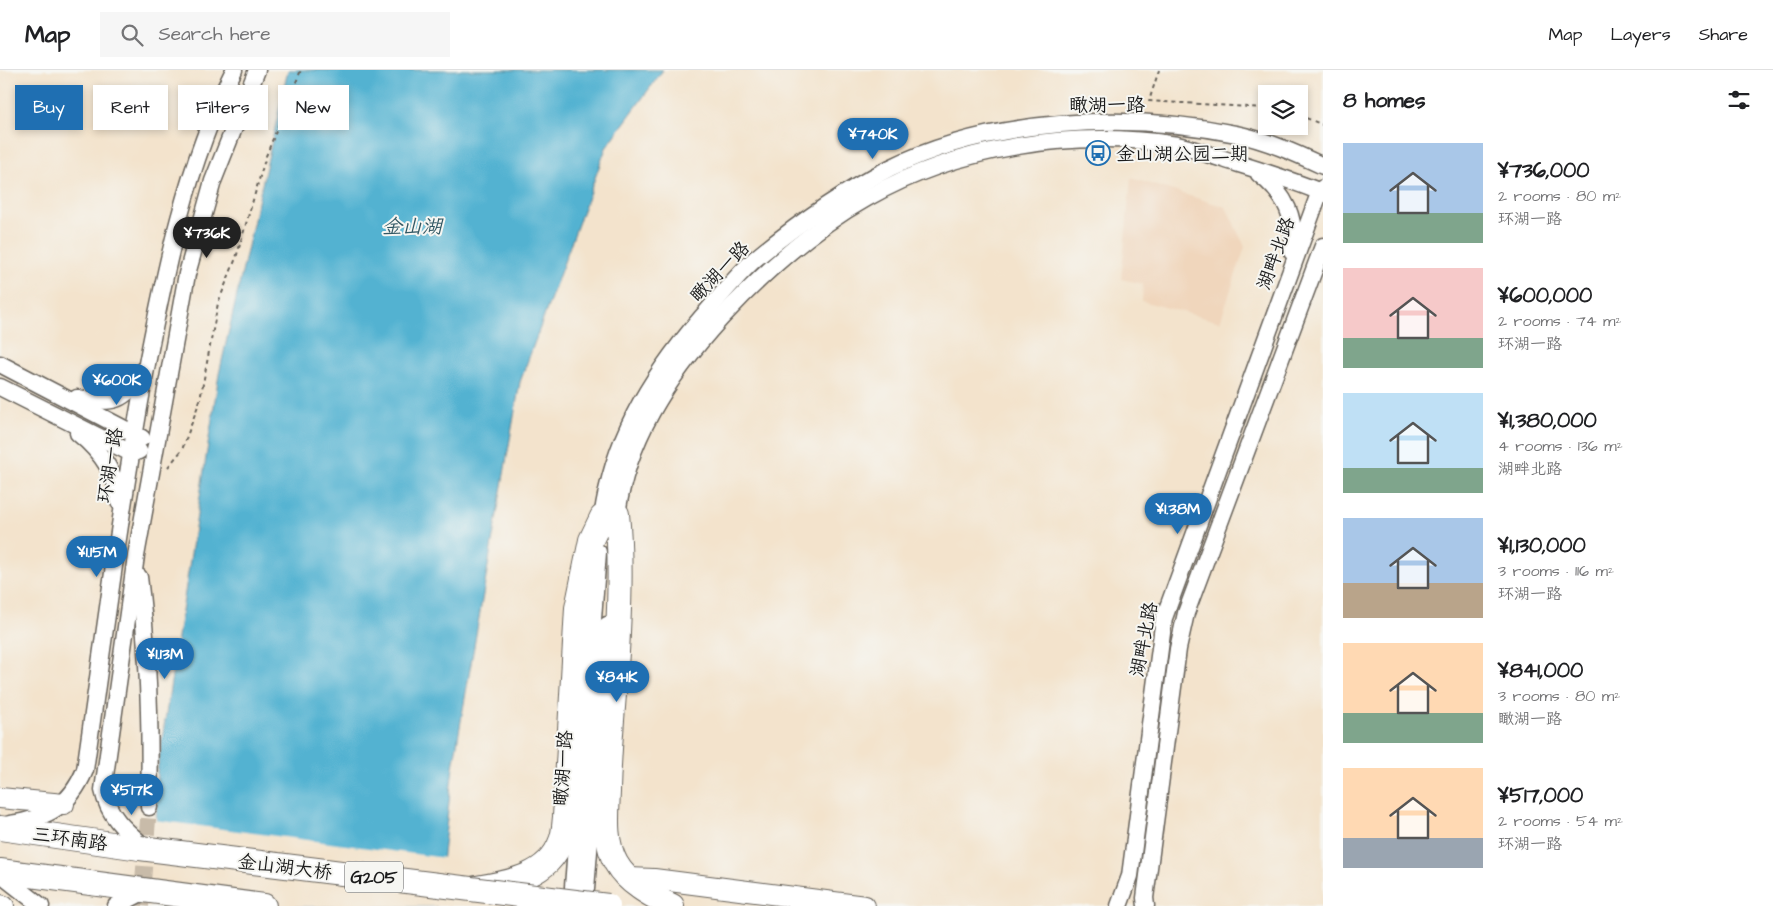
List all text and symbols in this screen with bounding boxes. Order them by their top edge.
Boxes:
search box [100,12,450,57]
text: Map [25,18,70,52]
icon: search [118,21,146,49]
text: Search here [158,21,271,48]
text: Map [1548,22,1582,47]
text: Layers [1610,22,1671,47]
text: Share [1699,22,1748,47]
chip: Buy [15,85,83,130]
chip: Rent [93,85,168,130]
chip: Filters [178,85,268,130]
chip: New [278,85,349,130]
map controls [1258,85,1308,135]
button: layers [1258,85,1308,135]
text: 8 homes [1343,86,1425,115]
icon: filters [1725,86,1753,114]
street label: 瞰湖一路 [1069,92,1145,119]
pin: ¥740K [838,118,908,160]
text: ¥740K [848,123,898,145]
bus stop icon: 金山湖公园二期 [1085,140,1111,166]
place label: 金山湖公园二期 [1116,141,1249,168]
text: ¥736,000 [1498,156,1589,185]
icon: home [1383,163,1443,223]
text: 2 rooms · 80 m² [1498,185,1621,207]
text: 环湖一路 [1498,208,1562,230]
water label: 金山湖 [382,213,444,241]
street label: 湖畔北路 [1251,213,1302,294]
pin: ¥736K [172,216,242,259]
text: ¥736K [184,222,230,244]
street label: 瞰湖一路 [684,235,756,309]
text: ¥600,000 [1498,281,1592,310]
icon: home [1383,288,1443,348]
text: 2 rooms · 74 m² [1498,310,1622,332]
text: 环湖一路 [1498,333,1562,355]
pin: ¥600K [82,364,152,406]
text: ¥600K [93,369,141,391]
text: ¥1,380,000 [1498,406,1597,435]
icon: home [1383,413,1443,473]
street label: 环湖一路 [91,426,130,505]
text: 4 rooms · 136 m² [1498,435,1623,457]
text: 湖畔北路 [1498,458,1562,480]
pin: ¥1.38M [1137,492,1219,535]
text: ¥1.38M [1156,498,1200,520]
text: ¥1,130,000 [1498,531,1586,560]
pin: ¥1.15M [56,536,138,578]
icon: home [1383,538,1443,598]
text: ¥1.15M [77,541,117,563]
text: 3 rooms · 116 m² [1498,560,1614,582]
text: 环湖一路 [1498,583,1562,605]
street label: 湖畔北路 [1124,599,1165,679]
pin: ¥1.13M [124,638,206,680]
text: ¥1.13M [147,643,183,665]
text: ¥841,000 [1498,656,1583,685]
pin: ¥841K [582,660,652,703]
icon: home [1383,663,1443,723]
text: ¥841K [596,666,638,688]
text: 3 rooms · 80 m² [1498,685,1620,707]
text: 瞰湖一路 [1498,708,1562,730]
street label: 瞰湖一路 [547,729,580,807]
pin: ¥517K [97,774,167,816]
text: ¥517K [111,779,153,801]
text: ¥517,000 [1498,781,1583,810]
icon: home [1383,788,1443,848]
text: 2 rooms · 54 m² [1498,810,1623,832]
street label: 三环南路 [30,821,109,858]
text: 环湖一路 [1498,833,1562,855]
street label: 金山湖大桥 [236,848,334,887]
road number: G205 [345,862,403,892]

